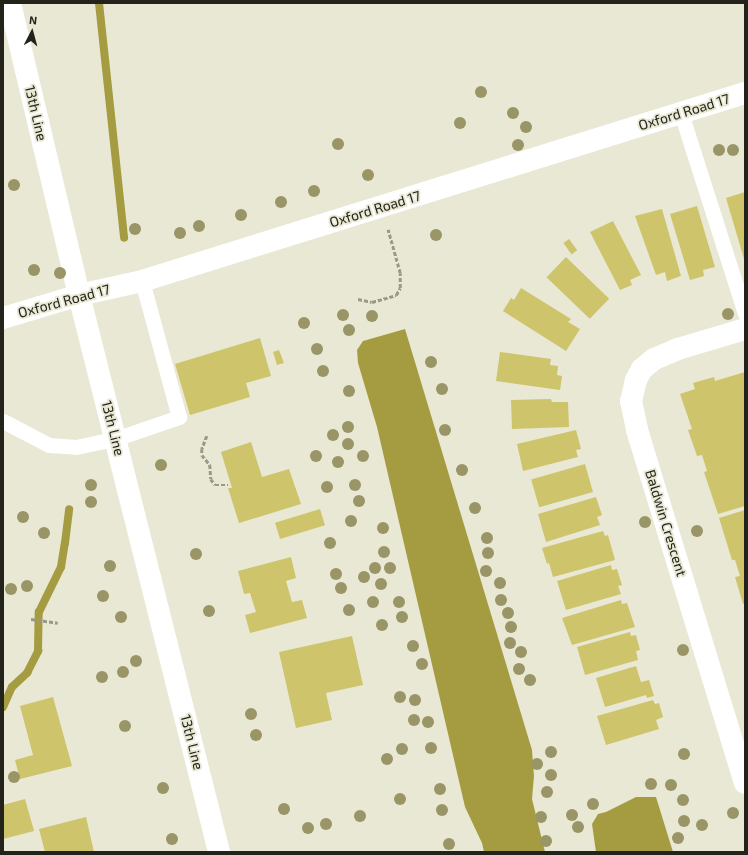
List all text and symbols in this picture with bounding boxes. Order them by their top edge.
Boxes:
north arrow [12,12,52,52]
text: N [29,13,38,26]
street label: 13th Line [21,84,51,142]
street label: Oxford Road 17 [636,90,732,134]
street label: Oxford Road 17 [327,187,423,231]
street label: Oxford Road 17 [16,281,112,321]
street label: 13th Line [98,399,128,457]
street label: Baldwin Crescent [642,468,690,578]
street label: 13th Line [177,713,207,771]

